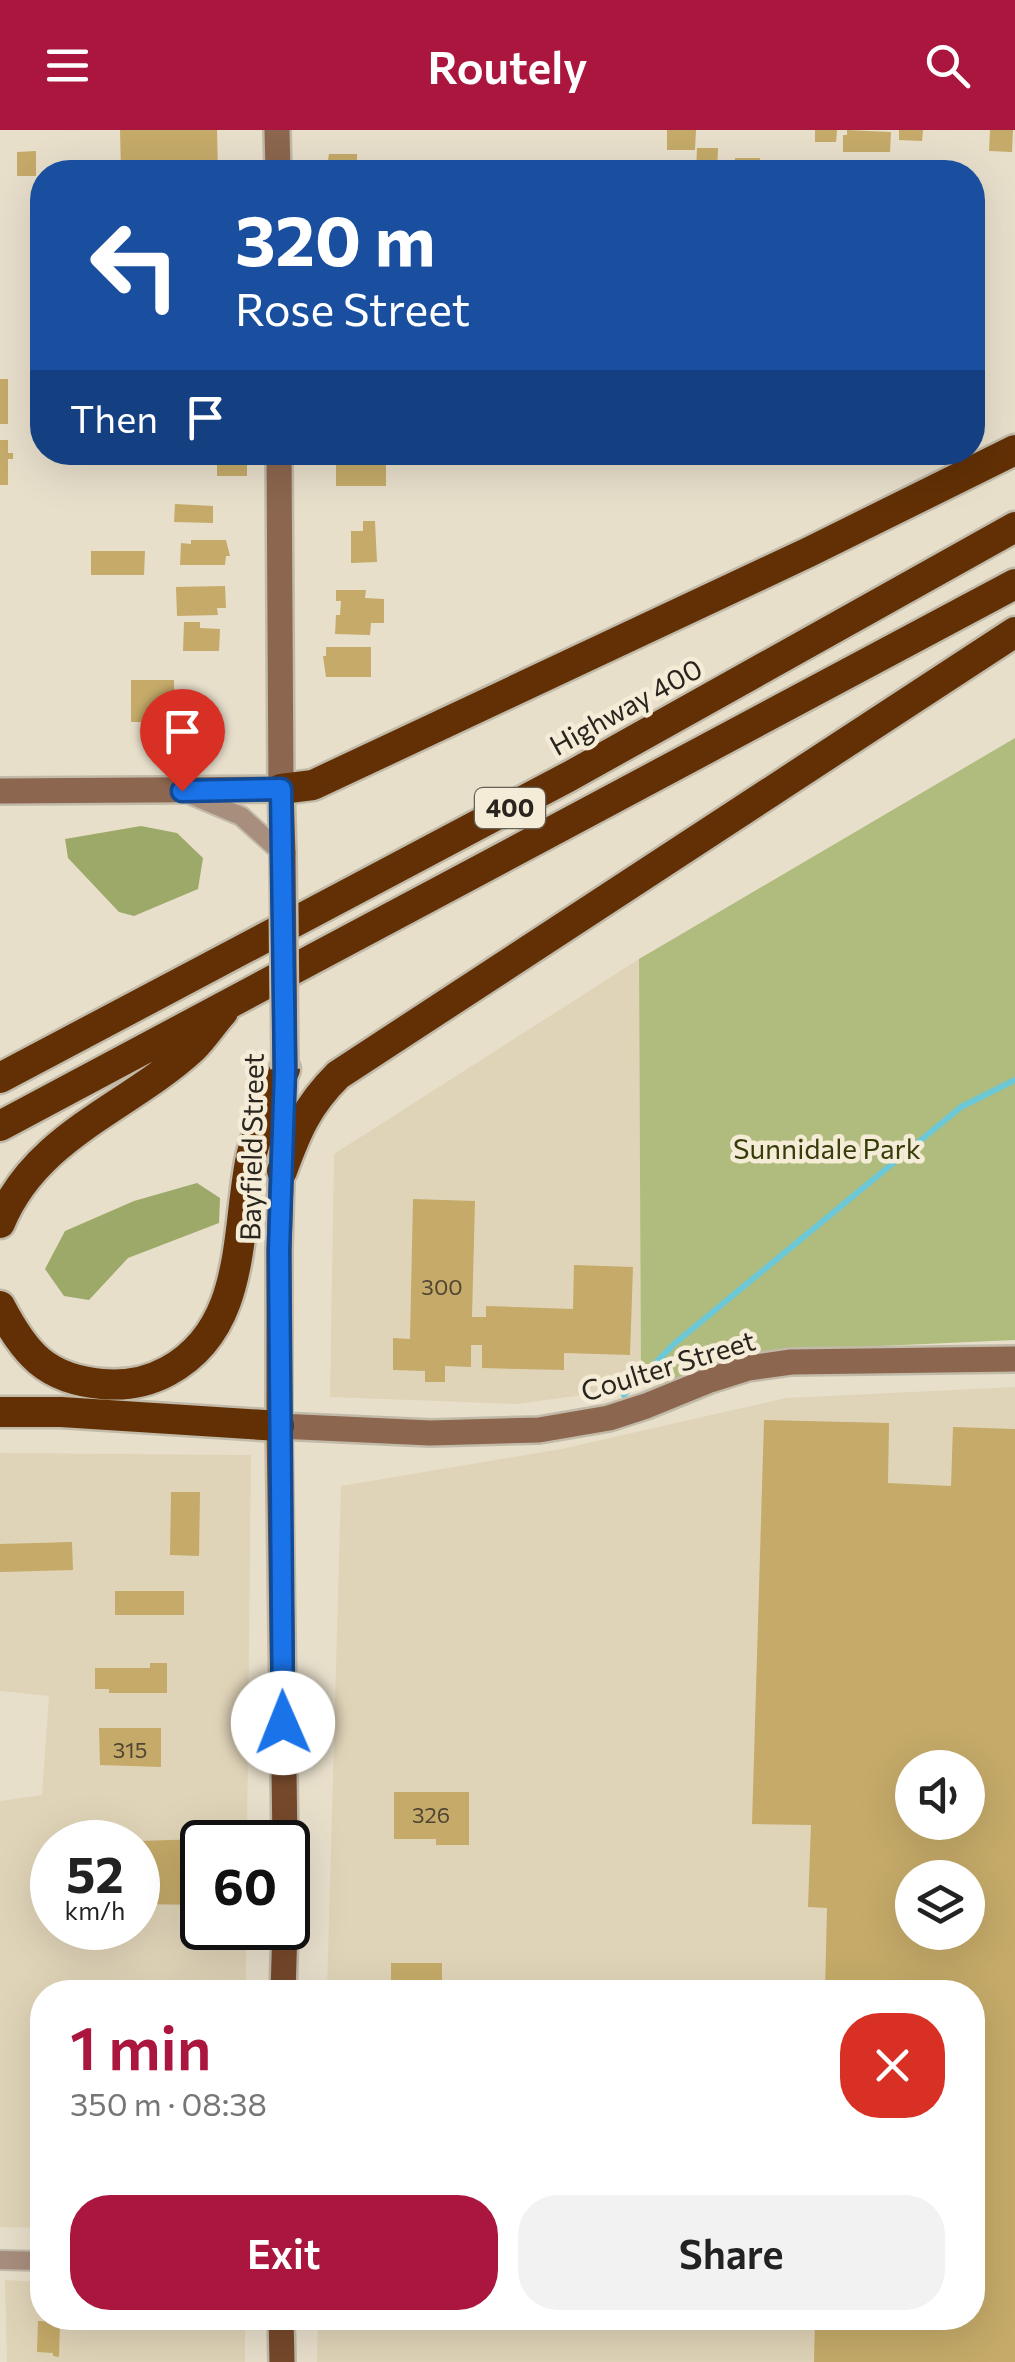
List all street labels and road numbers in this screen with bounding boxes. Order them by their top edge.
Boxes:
street label: Highway 400 [543,650,708,762]
road number: 400 [475,788,545,828]
street label: Bayfield Street [232,1053,270,1241]
street label: Coulter Street [576,1322,759,1408]

